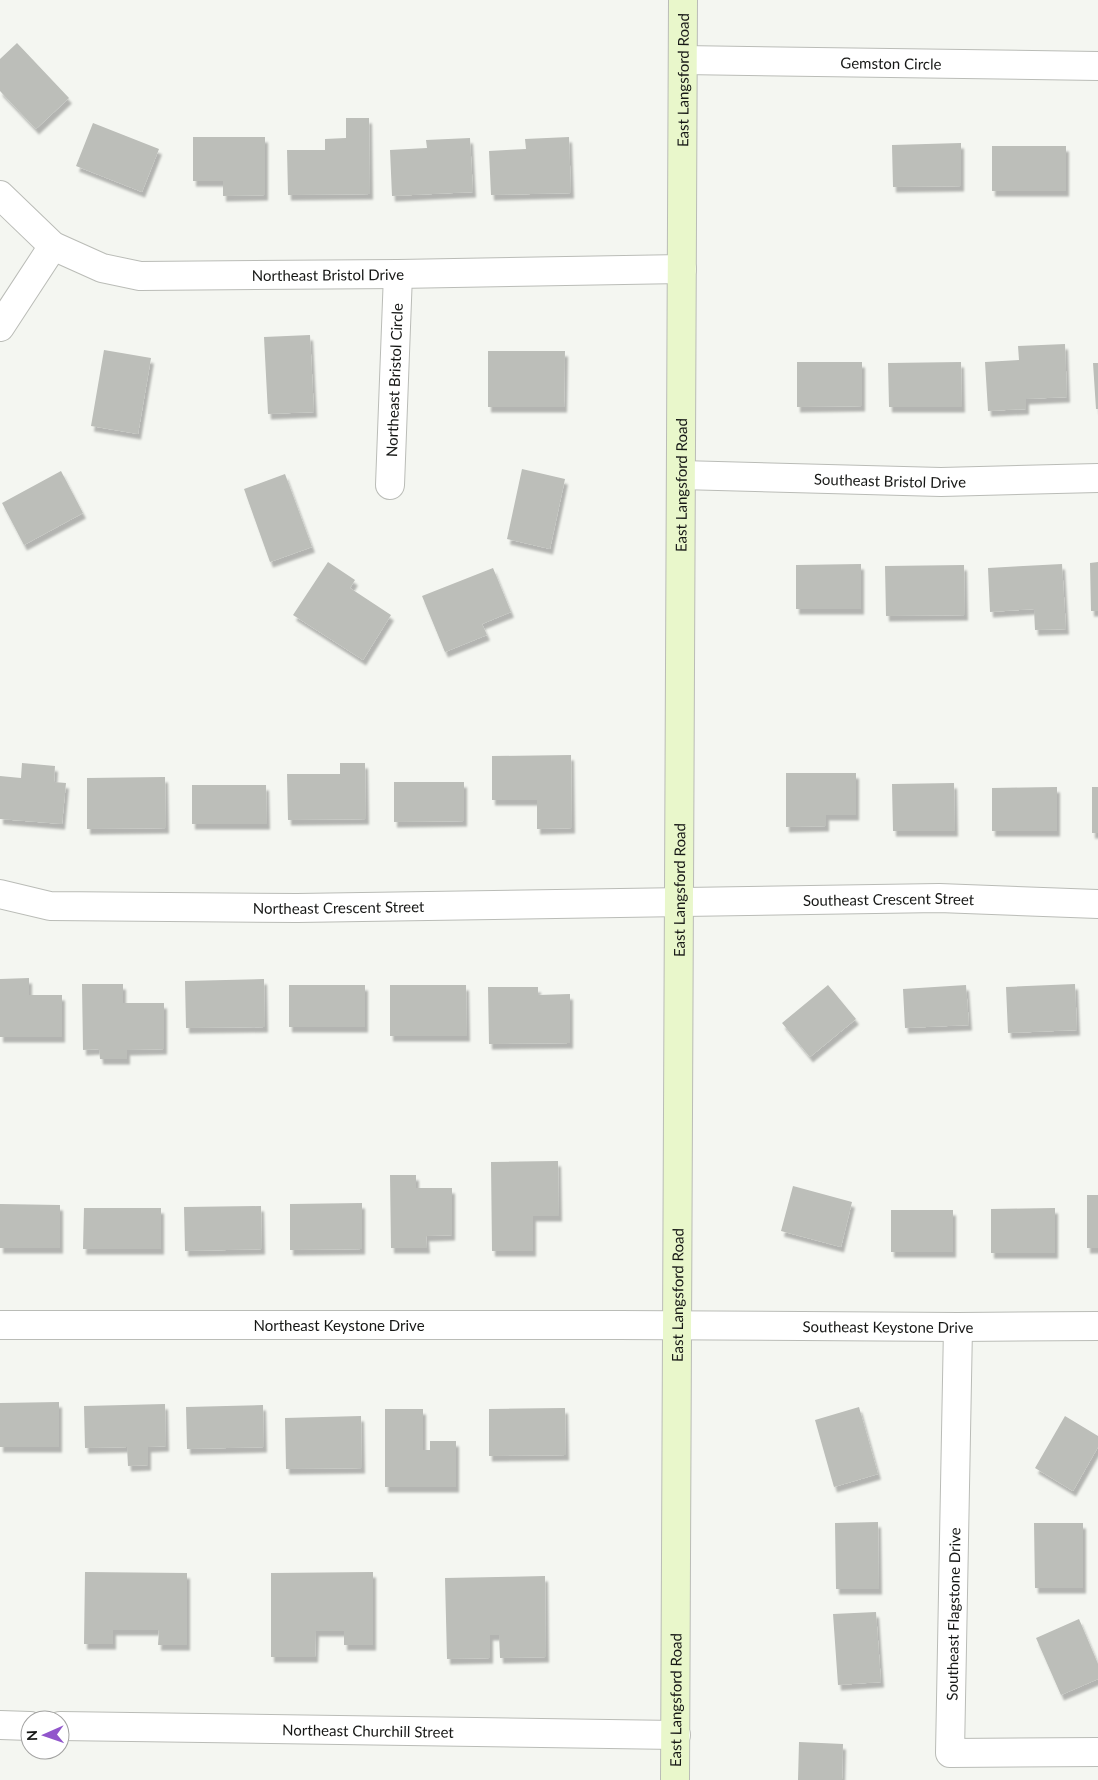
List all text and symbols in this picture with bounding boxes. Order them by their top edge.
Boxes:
street label: East Langsford Road [673,13,692,147]
street label: Gemston Circle [840,53,942,73]
street label: Northeast Bristol Drive [252,265,404,284]
street label: Northeast Bristol Circle [382,303,406,457]
street label: East Langsford Road [672,418,690,552]
street label: Southeast Bristol Drive [814,470,966,491]
street label: East Langsford Road [670,823,688,957]
street label: Southeast Crescent Street [803,889,975,909]
street label: Northeast Crescent Street [253,897,425,917]
street label: East Langsford Road [668,1228,686,1362]
street label: Northeast Keystone Drive [253,1316,425,1334]
street label: Southeast Keystone Drive [803,1317,974,1336]
street label: Southeast Flagstone Drive [942,1527,964,1701]
street label: East Langsford Road [666,1633,685,1767]
north arrow [20,1710,70,1760]
street label: Northeast Churchill Street [282,1720,455,1741]
text: N [23,1730,40,1741]

